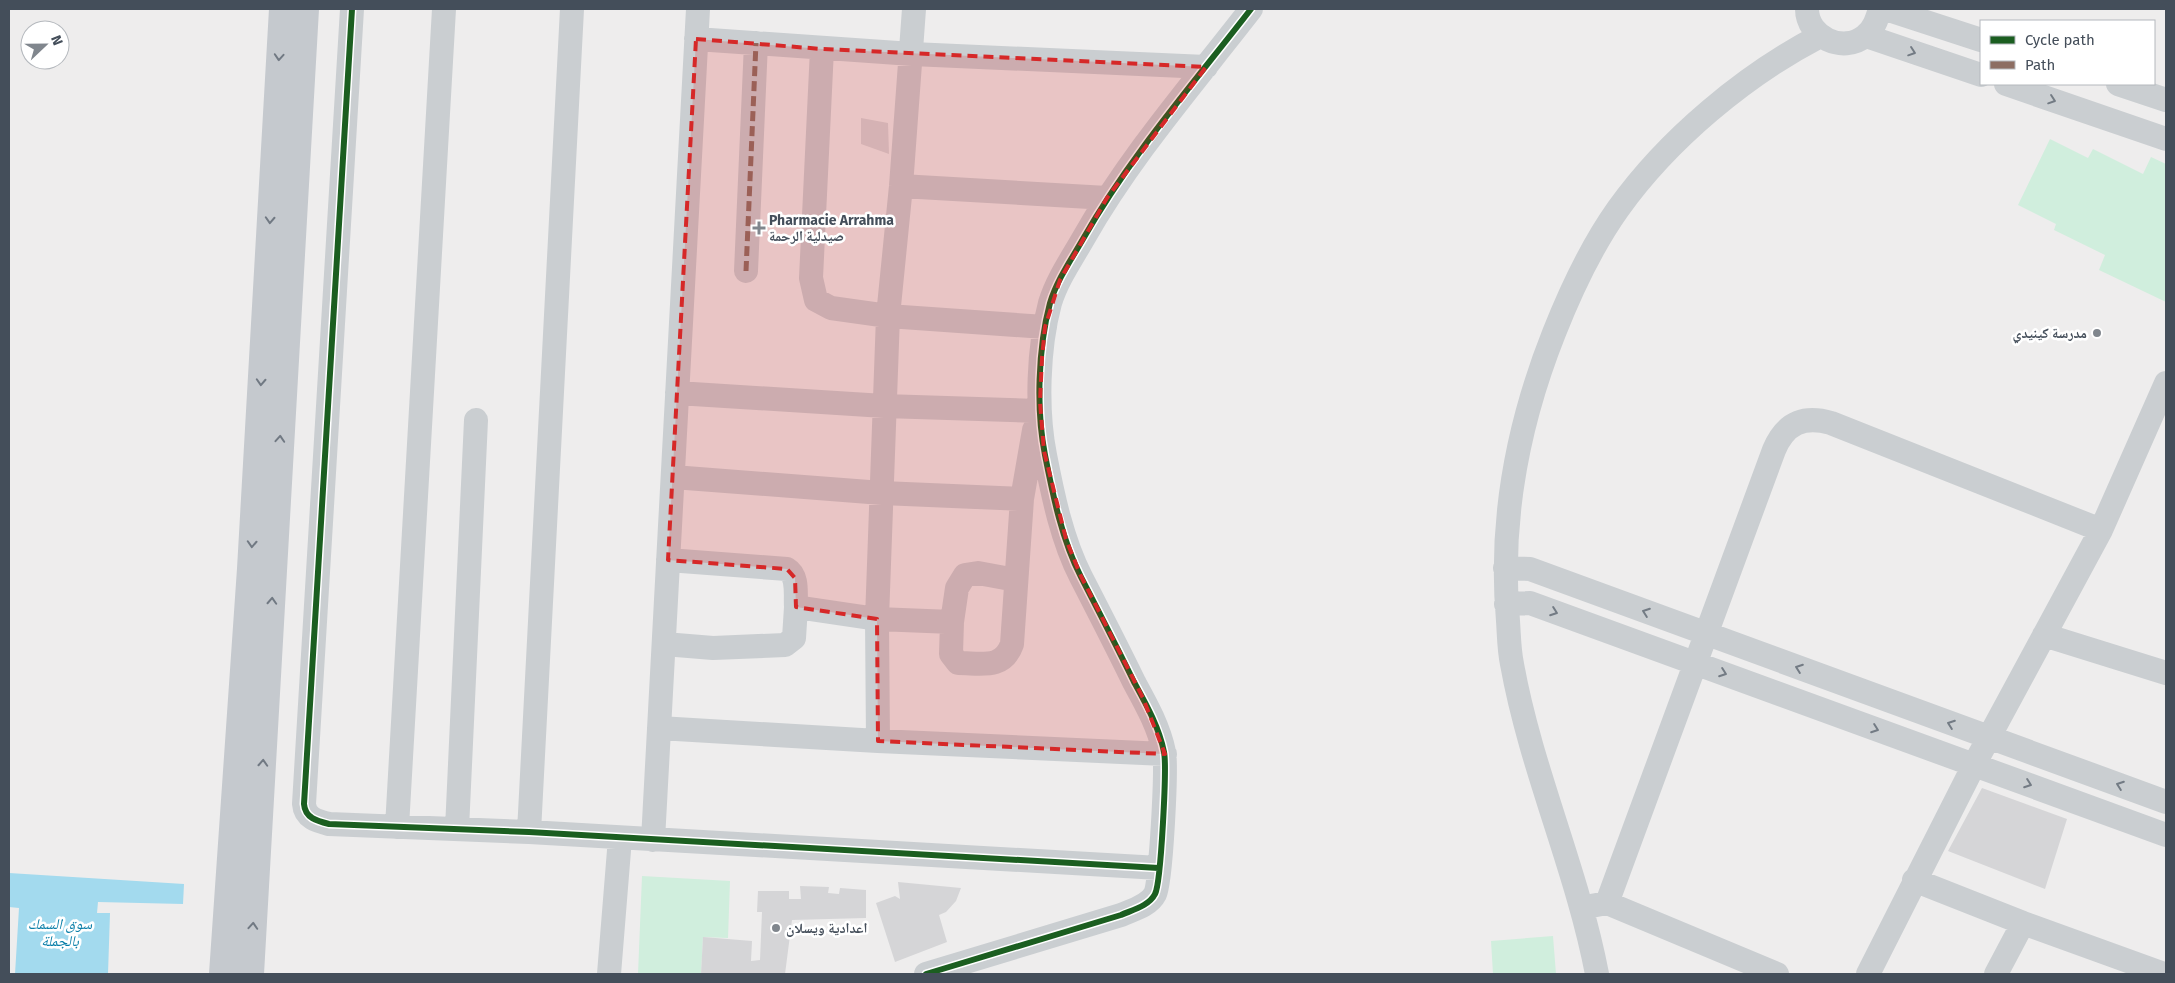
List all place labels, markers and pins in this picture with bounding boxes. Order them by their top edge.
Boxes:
place label: Pharmacie Arrahma صيدلية الرحمة [769,212,894,245]
marker: Pharmacie Arrahma صيدلية الرحمة [753,222,765,234]
place label: مدرسة كينيدي [2013,325,2087,344]
marker: مدرسة كينيدي [2091,327,2103,339]
place label: اعدادية ويسلان [786,920,868,937]
marker: اعدادية ويسلان [770,922,782,934]

